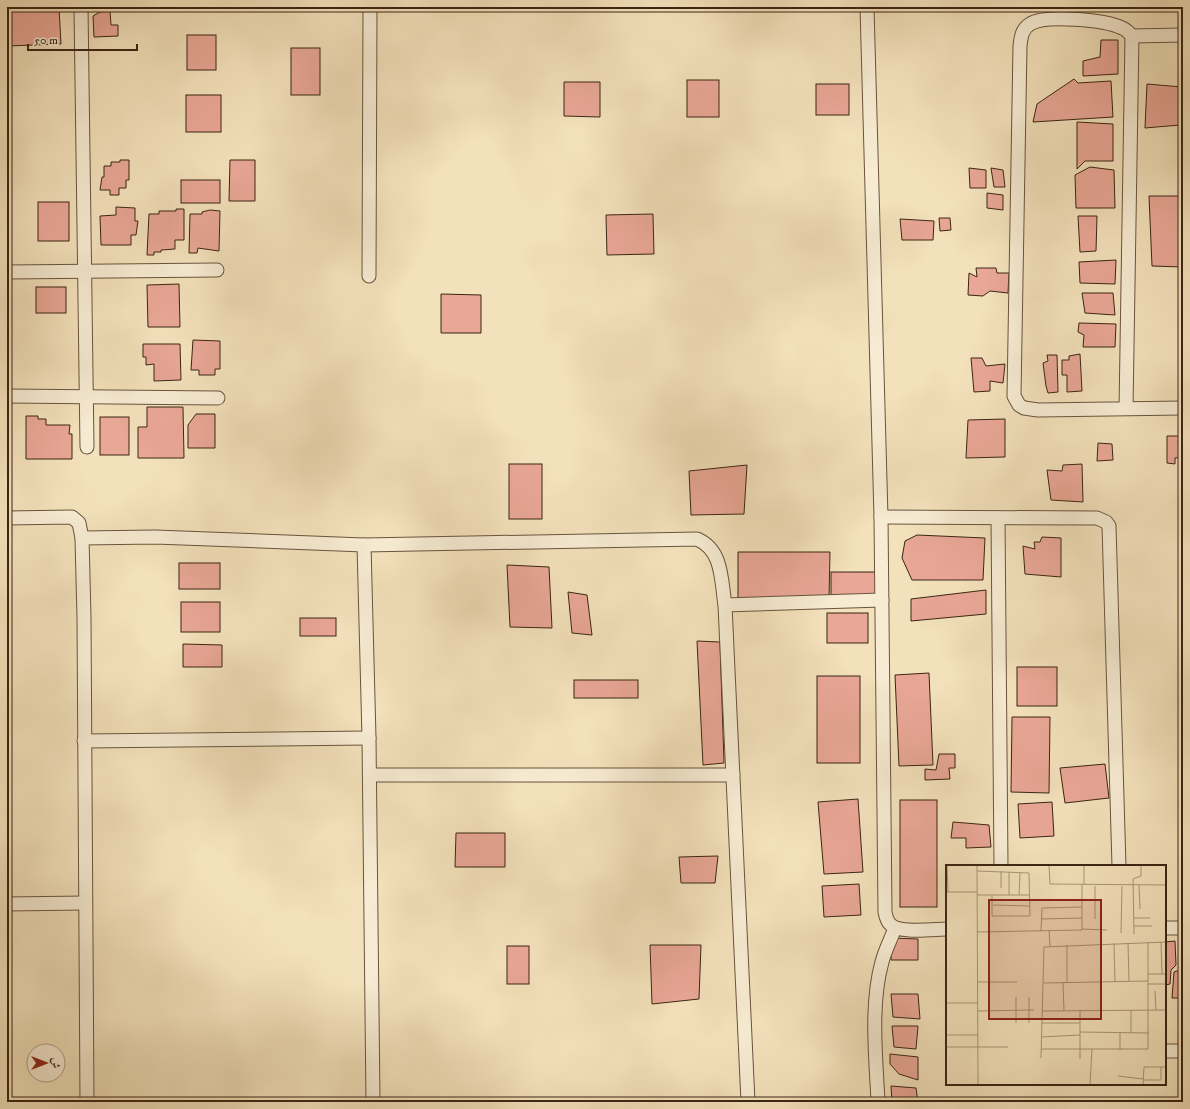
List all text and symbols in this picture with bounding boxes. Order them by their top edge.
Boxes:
scale bar [28,26,137,52]
text: 50 m [34,33,58,48]
inset map [946,865,1166,1085]
north arrow [26,1043,66,1083]
text: ش [48,1058,62,1069]

